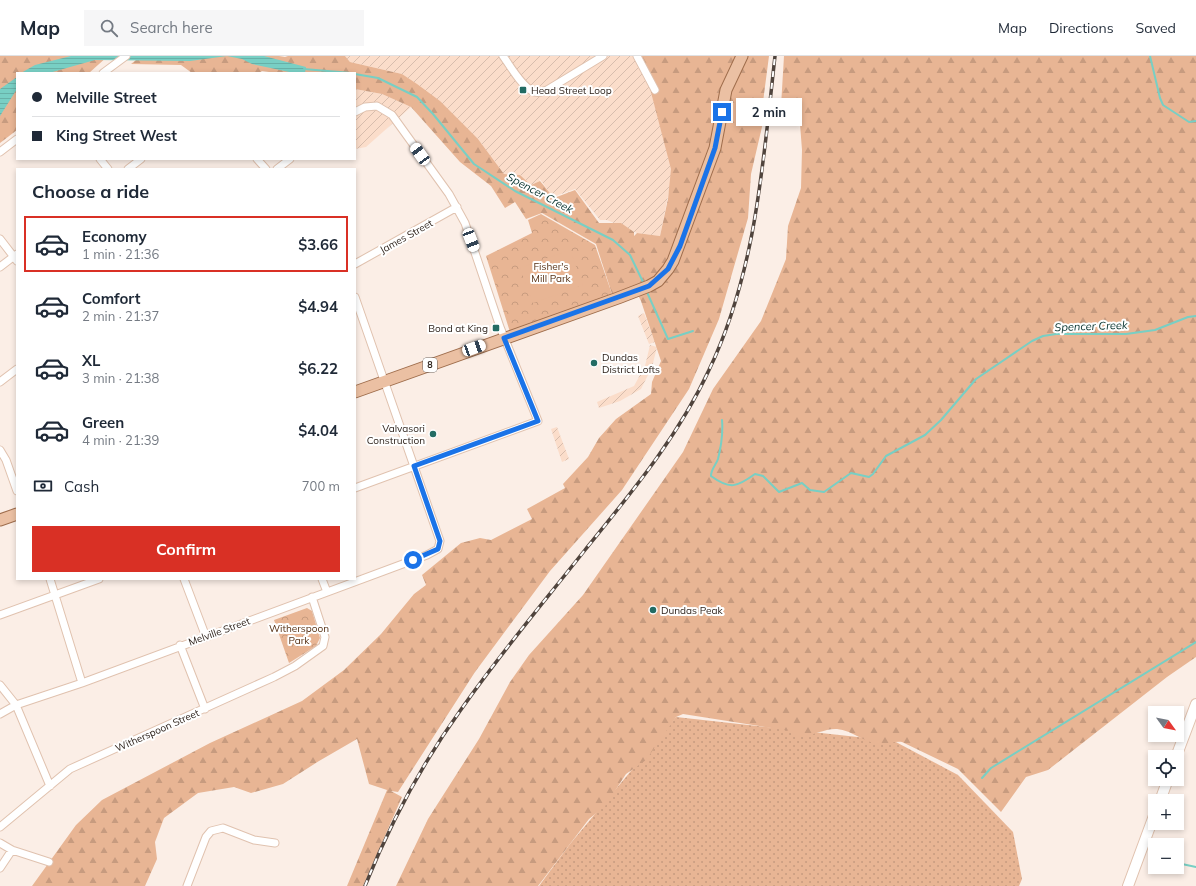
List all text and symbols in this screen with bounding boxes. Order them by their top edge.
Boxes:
search box [84,10,364,46]
text: Map [20,16,60,40]
icon: search [98,17,120,39]
text: Search here [130,18,213,37]
text: Map [998,19,1027,37]
text: Directions [1049,19,1114,37]
text: Saved [1136,19,1176,37]
place label: Head Street Loop [531,84,612,97]
marker: Head Street Loop [518,85,528,95]
text: Melville Street [56,88,157,107]
callout: 2 min [736,98,802,126]
route end [713,103,731,121]
text: 2 min [752,104,786,120]
text: King Street West [56,126,177,145]
car [408,141,432,167]
water label: Spencer Creek [504,170,576,217]
text: Choose a ride [32,180,149,203]
street label: James Street [377,216,436,256]
icon: car [34,226,70,262]
text: Economy [82,227,147,246]
car [461,227,481,253]
text: $3.66 [298,235,338,254]
text: 1 min · 21:36 [82,246,159,262]
park label: Fisher's Mill Park [531,260,572,285]
icon: car [34,288,70,324]
text: Comfort [82,289,140,308]
text: $4.94 [298,297,338,316]
text: 2 min · 21:37 [82,308,159,324]
water label: Spencer Creek [1054,318,1128,334]
place label: Bond at King [428,322,488,335]
marker: Bond at King [491,323,501,333]
car [461,338,487,358]
icon: car [34,350,70,386]
text: XL [82,351,100,370]
place label: Dundas District Lofts [602,351,660,376]
road number: 8 [423,358,437,372]
marker: Dundas District Lofts [589,358,599,368]
text: $6.22 [298,359,338,378]
text: 3 min · 21:38 [82,370,159,386]
icon: car [34,412,70,448]
text: Green [82,413,124,432]
text: $4.04 [298,421,338,440]
place label: Valvasori Construction [367,422,425,447]
marker: Valvasori Construction [428,429,438,439]
text: 4 min · 21:39 [82,432,159,448]
icon: cash [32,475,54,497]
text: Cash [64,477,99,496]
text: 700 m [302,478,340,494]
button: Confirm [32,526,340,572]
route start [404,551,422,569]
place label: Dundas Peak [661,604,723,617]
marker: Dundas Peak [648,605,658,615]
street label: Melville Street [187,614,252,649]
park label: Witherspoon Park [269,622,329,647]
street label: Witherspoon Street [113,706,202,755]
north arrow [1148,706,1184,742]
map controls [1148,706,1184,874]
button: locate [1148,750,1184,786]
button: + [1148,794,1184,830]
button: − [1148,838,1184,874]

